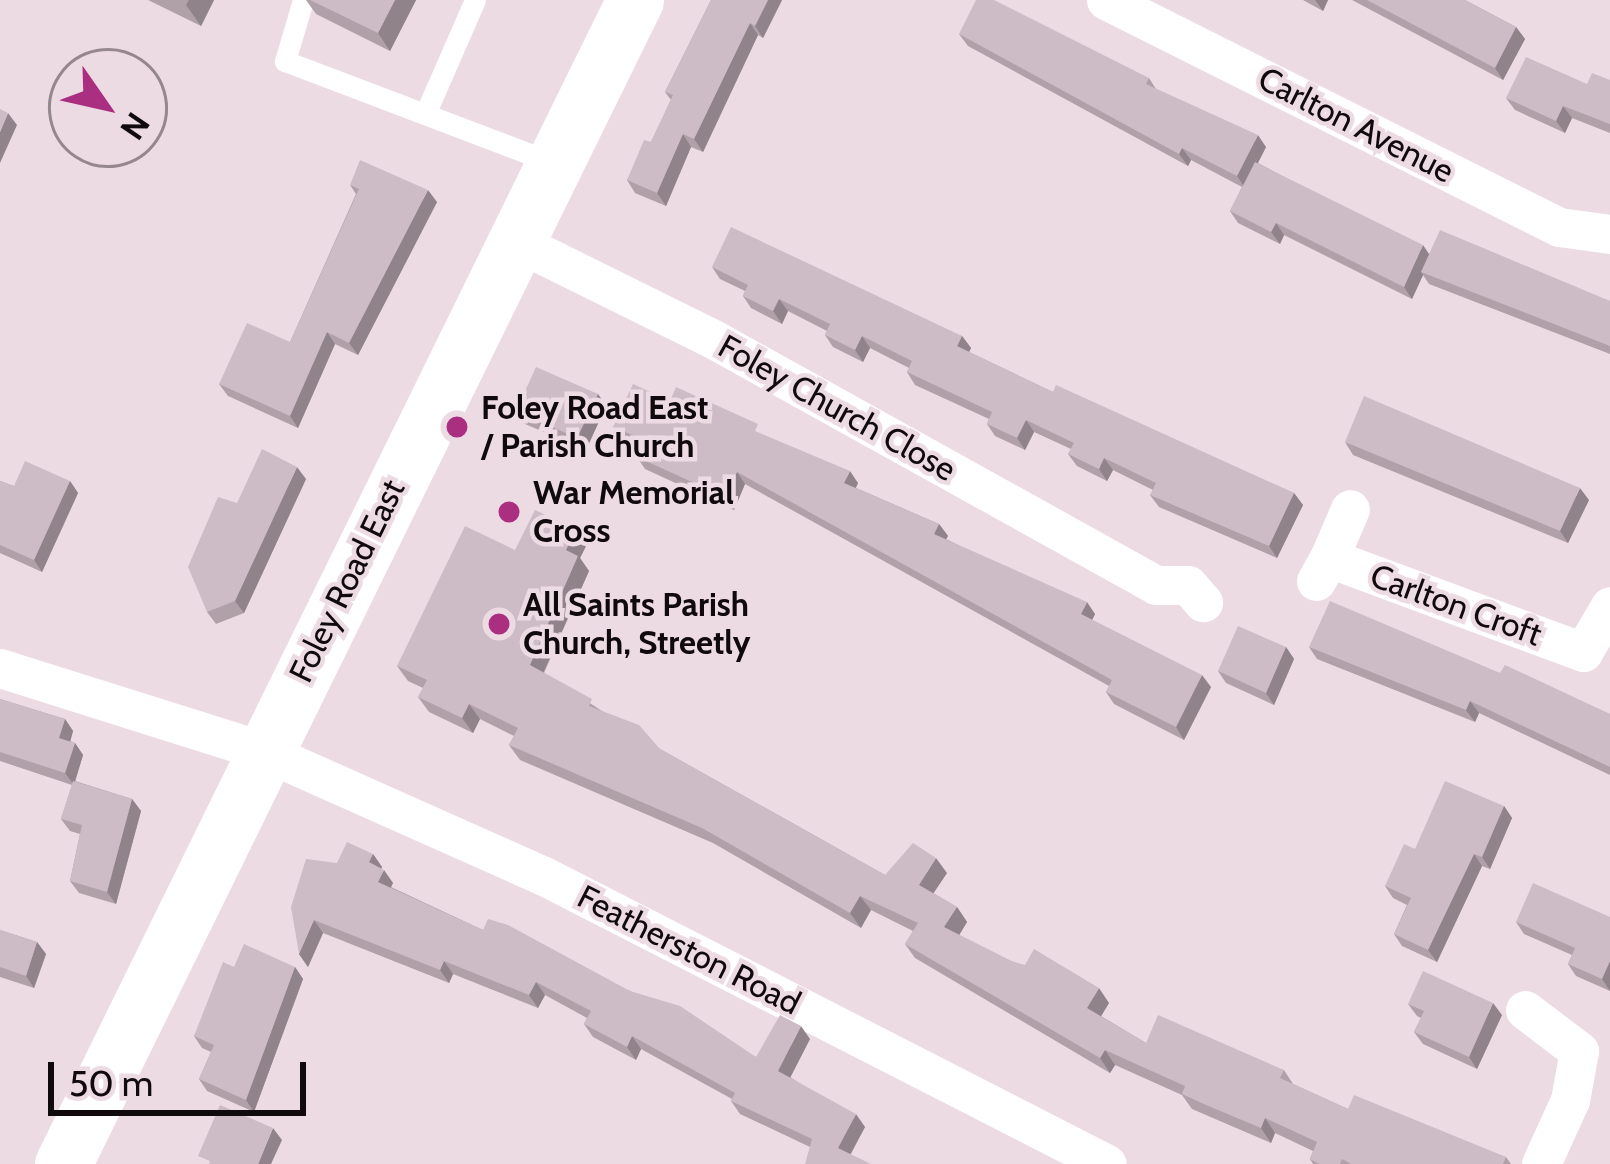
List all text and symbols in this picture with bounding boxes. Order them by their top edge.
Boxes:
north arrow [48,48,168,168]
street label: Carlton Avenue [1252,59,1460,191]
text: N [112,106,158,147]
street label: Foley Church Close [712,326,962,490]
place label: Foley Road East / Parish Church [481,388,708,466]
marker: Foley Road East / Parish Church [444,414,470,440]
street label: Foley Road East [281,473,413,689]
place label: War Memorial Cross [533,473,734,551]
marker: War Memorial Cross [496,499,522,525]
street label: Carlton Croft [1365,556,1547,654]
place label: All Saints Parish Church, Streetly [523,585,751,663]
marker: All Saints Parish Church, Streetly [486,611,512,637]
street label: Featherston Road [571,877,807,1023]
scale bar [54,1038,312,1112]
text: 50 m [69,1061,153,1105]

